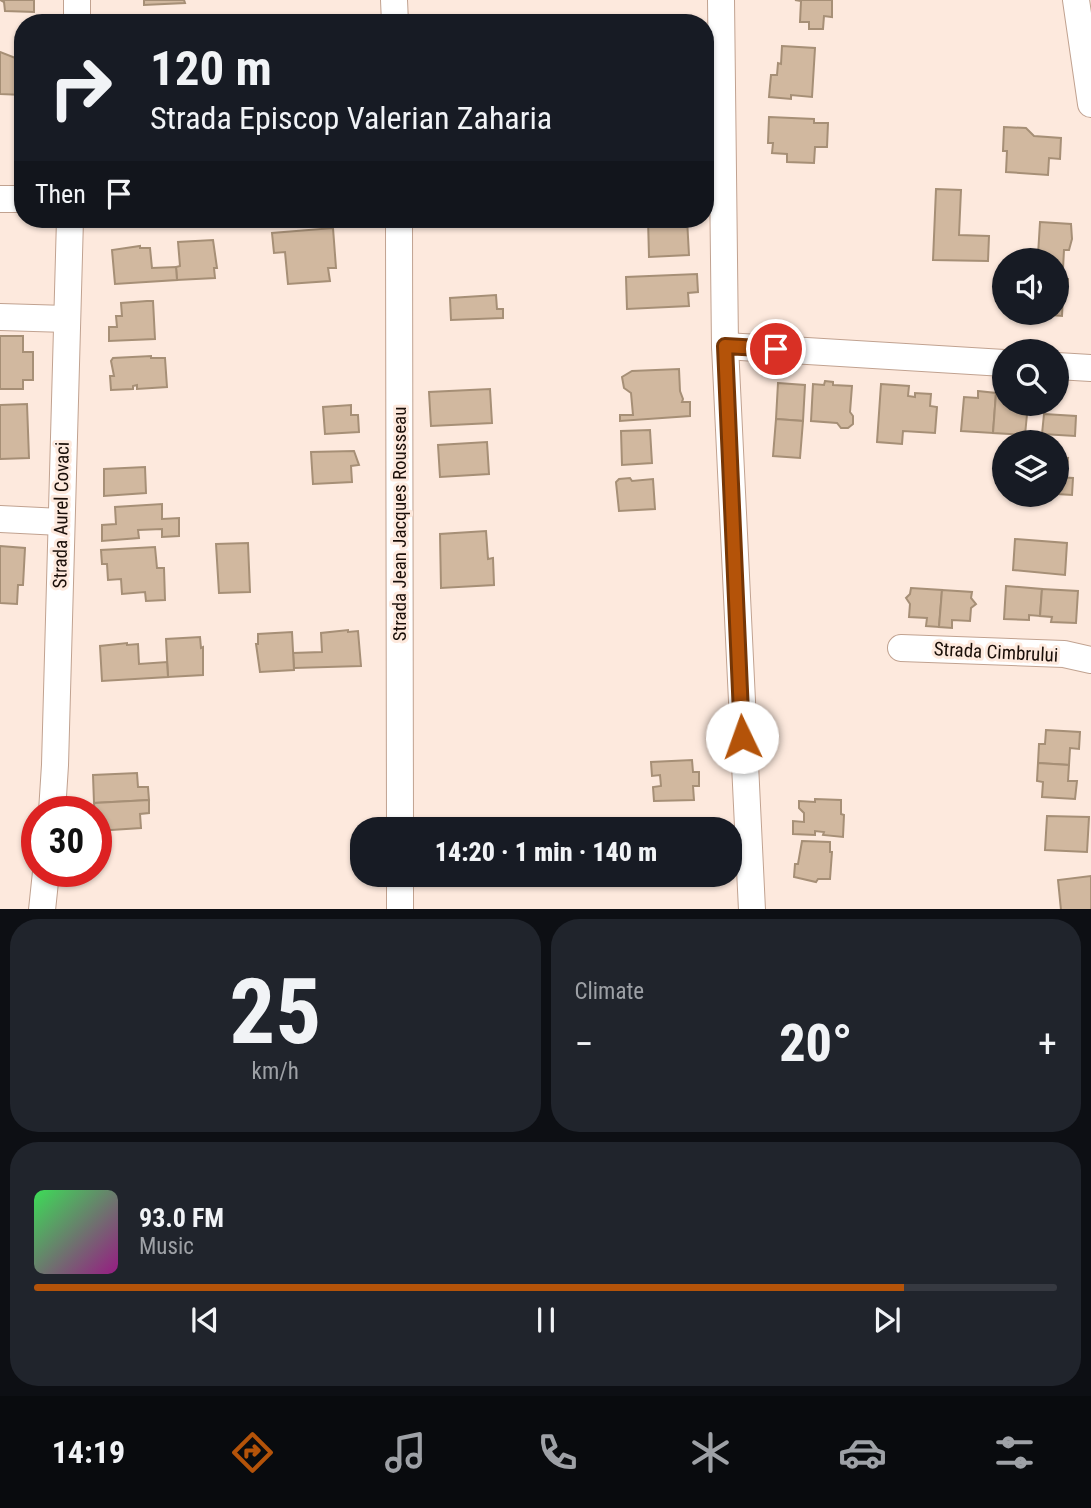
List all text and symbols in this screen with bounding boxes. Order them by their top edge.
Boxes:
text: 120 m [150,40,272,97]
icon: right [35,42,126,133]
text: Strada Episcop Valerian Zaharia [150,99,552,137]
icon: arrive [100,175,138,213]
text: Then [35,179,86,209]
map controls [992,248,1069,507]
button: sound [992,248,1069,325]
pin [746,319,806,379]
icon: arrive [757,330,795,368]
button: search [992,339,1069,416]
street label: Strada Jean Jacques Rousseau [388,407,411,641]
button: layers [992,430,1069,507]
street label: Strada Aurel Covaci [48,442,74,588]
street label: Strada Cimbrului [933,637,1059,667]
position arrow [705,700,779,774]
speed limit sign: 30 [21,796,112,887]
text: 14:20 · 1 min · 140 m [435,837,657,867]
text: 25 [229,959,321,1065]
text: Climate [575,978,644,1005]
text: 20° [779,1013,852,1074]
text: − [575,1022,594,1066]
text: + [1038,1022,1057,1066]
text: km/h [252,1058,299,1085]
text: 93.0 FM [139,1203,224,1233]
text: Music [139,1233,194,1260]
icon: previous [186,1301,224,1339]
icon: pause [527,1301,565,1339]
icon: next [868,1301,906,1339]
icon: directions [228,1428,277,1477]
icon: music [381,1428,430,1477]
icon: phone [533,1428,582,1477]
icon: climate [686,1428,735,1477]
icon: car [838,1428,887,1477]
icon: filters [990,1428,1039,1477]
text: 14:19 [52,1433,125,1471]

